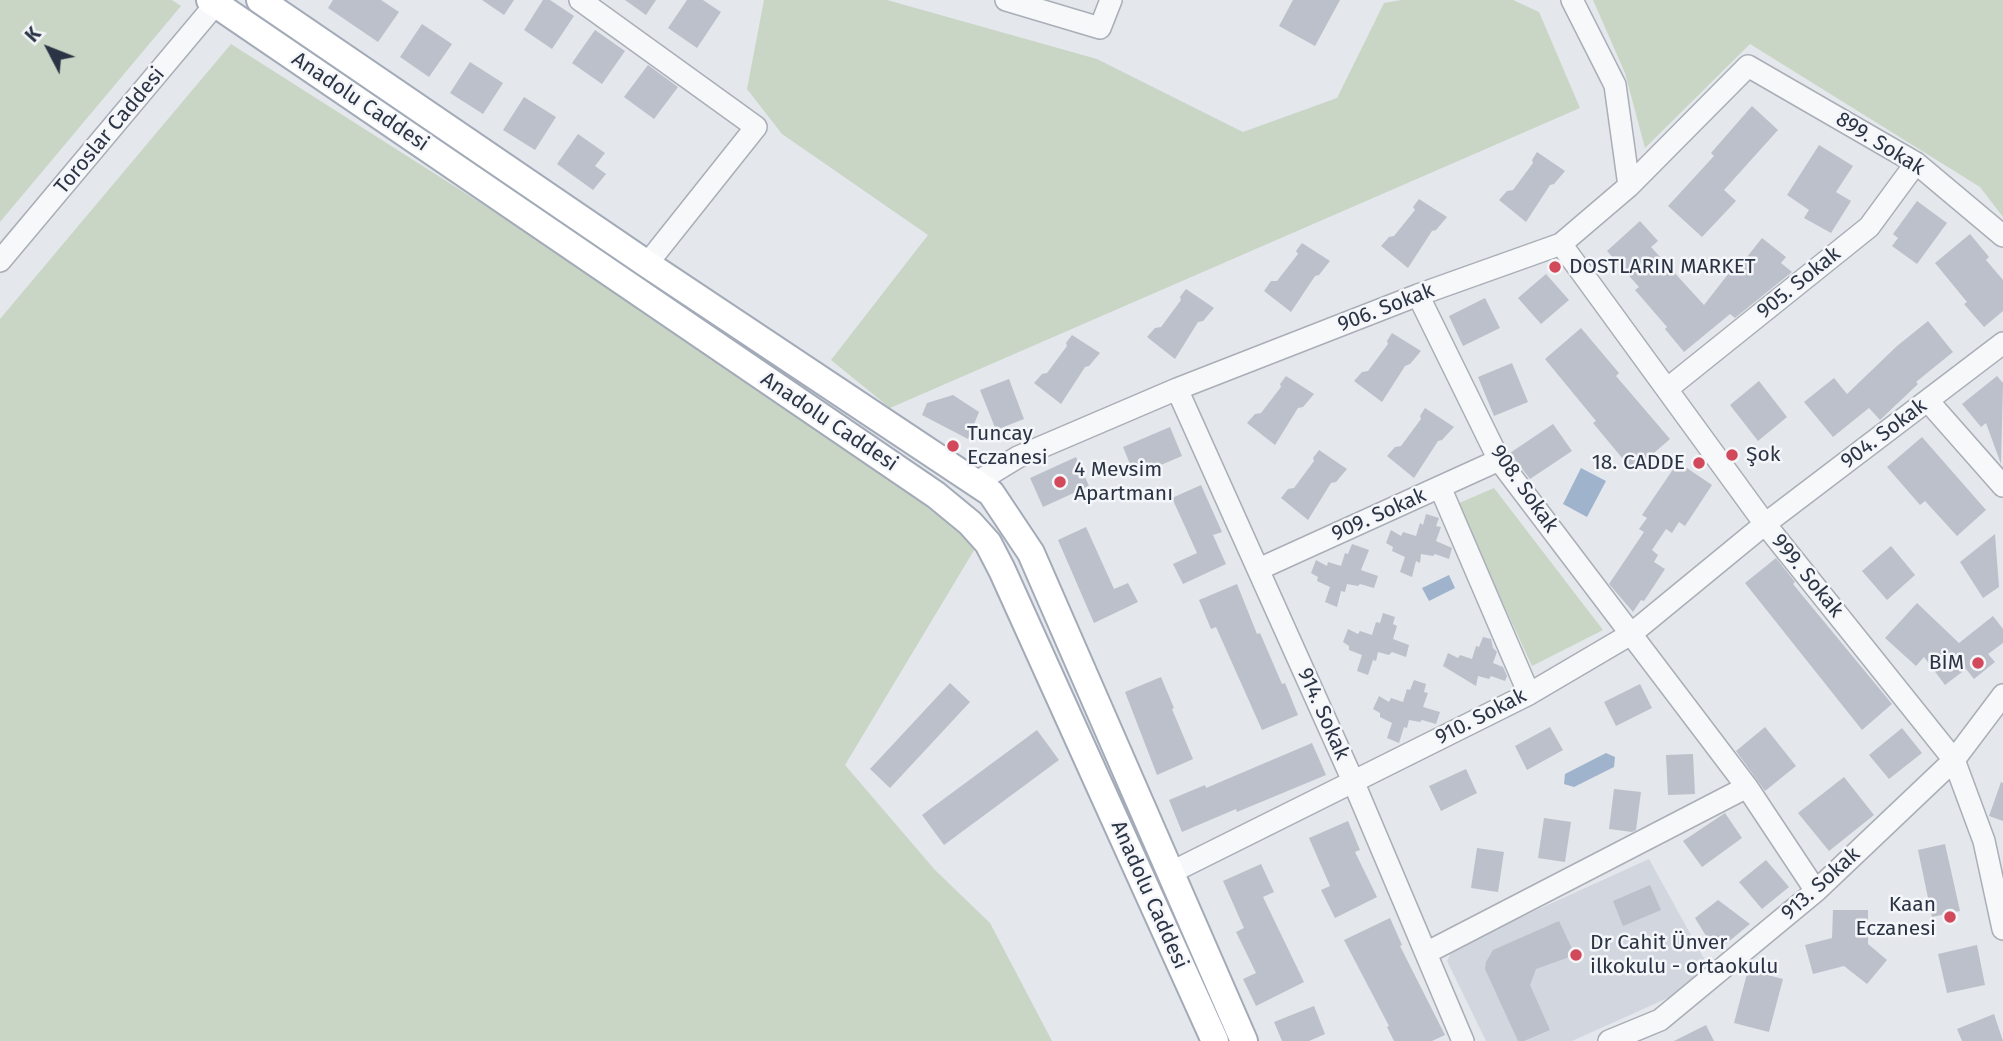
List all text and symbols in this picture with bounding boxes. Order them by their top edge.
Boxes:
north arrow [14,14,84,84]
text: K [20,22,46,47]
street label: Anadolu Caddesi [287,47,433,157]
street label: Toroslar Caddesi [50,62,170,200]
street label: 899. Sokak [1831,107,1929,181]
street label: 905. Sokak [1752,242,1846,324]
place label: DOSTLARIN MARKET [1569,254,1756,280]
marker: DOSTLARIN MARKET [1547,259,1563,275]
street label: 906. Sokak [1334,278,1438,338]
street label: Anadolu Caddesi [756,367,902,477]
street label: 904. Sokak [1836,394,1932,474]
place label: Tuncay Eczanesi [967,421,1048,471]
marker: Tuncay Eczanesi [945,438,961,454]
street label: 908. Sokak [1485,440,1563,538]
place label: Şok [1746,442,1780,468]
marker: Şok [1724,447,1740,463]
place label: 18. CADDE [1592,450,1685,476]
marker: 18. CADDE [1691,455,1707,471]
place label: 4 Mevsim Apartmanı [1074,457,1173,507]
marker: 4 Mevsim Apartmanı [1052,474,1068,490]
street label: 909. Sokak [1328,483,1430,547]
street label: 999. Sokak [1766,529,1848,623]
place label: BİM [1929,650,1964,676]
marker: BİM [1970,655,1986,671]
street label: 914. Sokak [1292,664,1354,764]
street label: 910. Sokak [1431,683,1531,751]
street label: Anadolu Caddesi [1105,817,1193,973]
street label: 913. Sokak [1776,842,1866,926]
place label: Kaan Eczanesi [1855,892,1936,942]
marker: Kaan Eczanesi [1942,909,1958,925]
place label: Dr Cahit Ünver ilkokulu - ortaokulu [1590,930,1778,980]
marker: Dr Cahit Ünver ilkokulu - ortaokulu [1568,947,1584,963]

